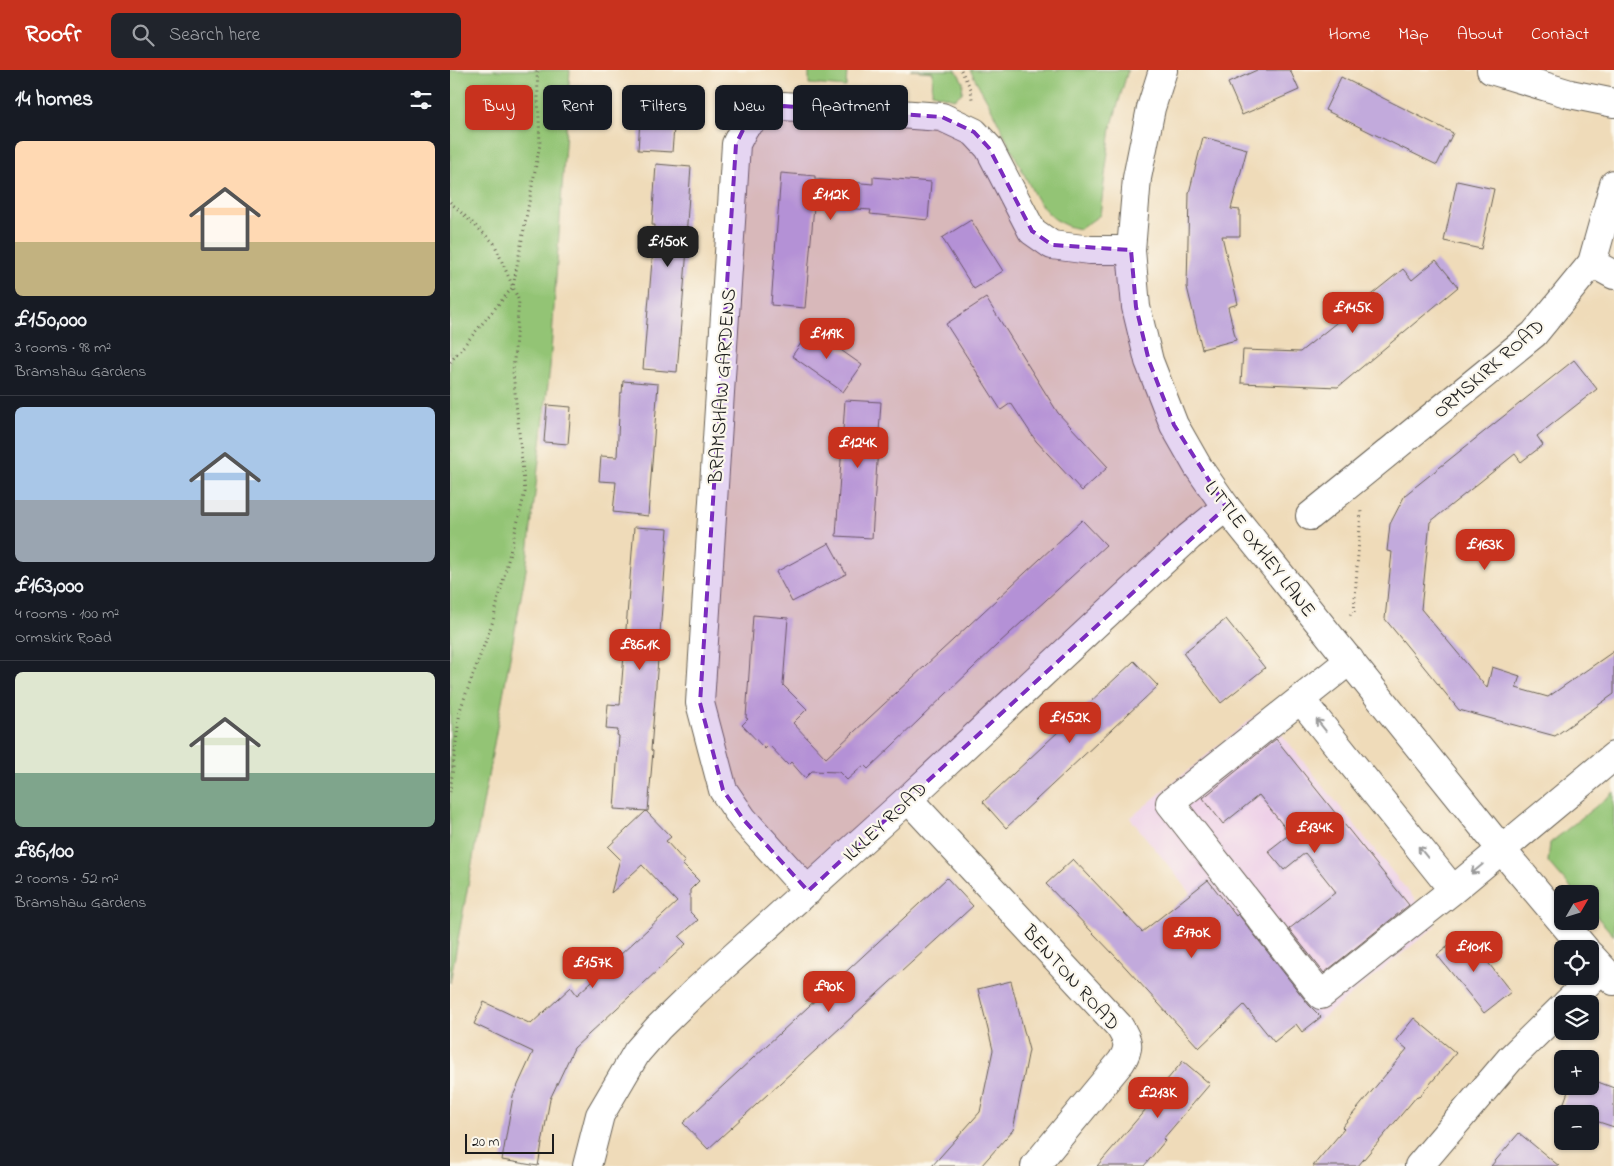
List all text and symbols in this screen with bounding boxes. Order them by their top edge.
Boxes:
search box [111,13,461,58]
text: Roofr [25,18,81,53]
icon: search [129,21,157,49]
text: Search here [169,22,260,49]
text: Home [1329,22,1370,48]
text: Map [1398,22,1429,48]
text: About [1457,22,1503,48]
text: Contact [1531,22,1589,48]
text: 14 homes [15,85,93,115]
chip: Buy [465,85,533,130]
chip: Rent [543,85,612,130]
chip: Filters [622,85,705,130]
chip: New [715,85,783,130]
chip: Apartment [793,85,908,130]
icon: filters [407,86,435,114]
icon: home [180,174,270,264]
pin: £112K [796,178,866,221]
text: £112K [813,183,849,207]
pin: £150K [633,226,703,268]
text: £150K [648,230,688,254]
street label: BRAMSHAW GARDENS [702,288,745,486]
pin: £145K [1318,292,1388,334]
text: £145K [1334,296,1372,320]
text: £150,000 [15,306,87,336]
street label: ORMSKIRK ROAD [1427,313,1552,427]
pin: £119K [792,318,862,360]
text: £119K [811,322,843,346]
text: 3 rooms · 98 m² [15,336,111,360]
text: Bramshaw Gardens [15,360,147,384]
pin: £124K [823,426,893,469]
text: £124K [839,431,877,455]
icon: home [180,439,270,529]
street label: LITTLE OXHEY LANE [1196,475,1322,624]
pin: £163K [1450,528,1520,571]
text: £163K [1467,533,1503,557]
text: £163,000 [15,572,84,602]
text: 4 rooms · 100 m² [15,602,119,626]
text: Ormskirk Road [15,626,112,650]
pin: £86.1K [599,628,681,671]
text: £86.1K [620,633,660,657]
pin: £152K [1035,702,1105,744]
icon: home [180,704,270,794]
text: £152K [1050,706,1090,730]
one-way arrow [1316,719,1327,732]
street label: ILKLEY ROAD [837,776,935,870]
pin: £134K [1280,812,1350,854]
text: £134K [1297,816,1333,840]
text: £86,100 [15,837,74,867]
one-way arrow [1417,845,1428,858]
one-way arrow [1471,864,1484,875]
text: 2 rooms · 52 m² [15,867,119,891]
north arrow [1554,885,1599,930]
map controls [1554,885,1599,1150]
text: Bramshaw Gardens [15,891,147,915]
pin: £170K [1157,916,1227,959]
street label: BENTON ROAD [1014,919,1126,1038]
text: £170K [1174,921,1210,945]
pin: £101K [1439,930,1509,973]
text: £101K [1457,935,1491,959]
button: locate [1554,940,1599,985]
pin: £157K [558,946,628,989]
text: £157K [574,951,612,975]
pin: £90K [799,970,859,1013]
text: £90K [814,975,844,999]
button: layers [1554,995,1599,1040]
button: + [1554,1050,1599,1095]
pin: £213K [1123,1076,1193,1119]
text: £213K [1139,1081,1177,1105]
button: − [1554,1105,1599,1150]
scale bar [465,1131,554,1154]
text: 20 m [472,1132,499,1153]

